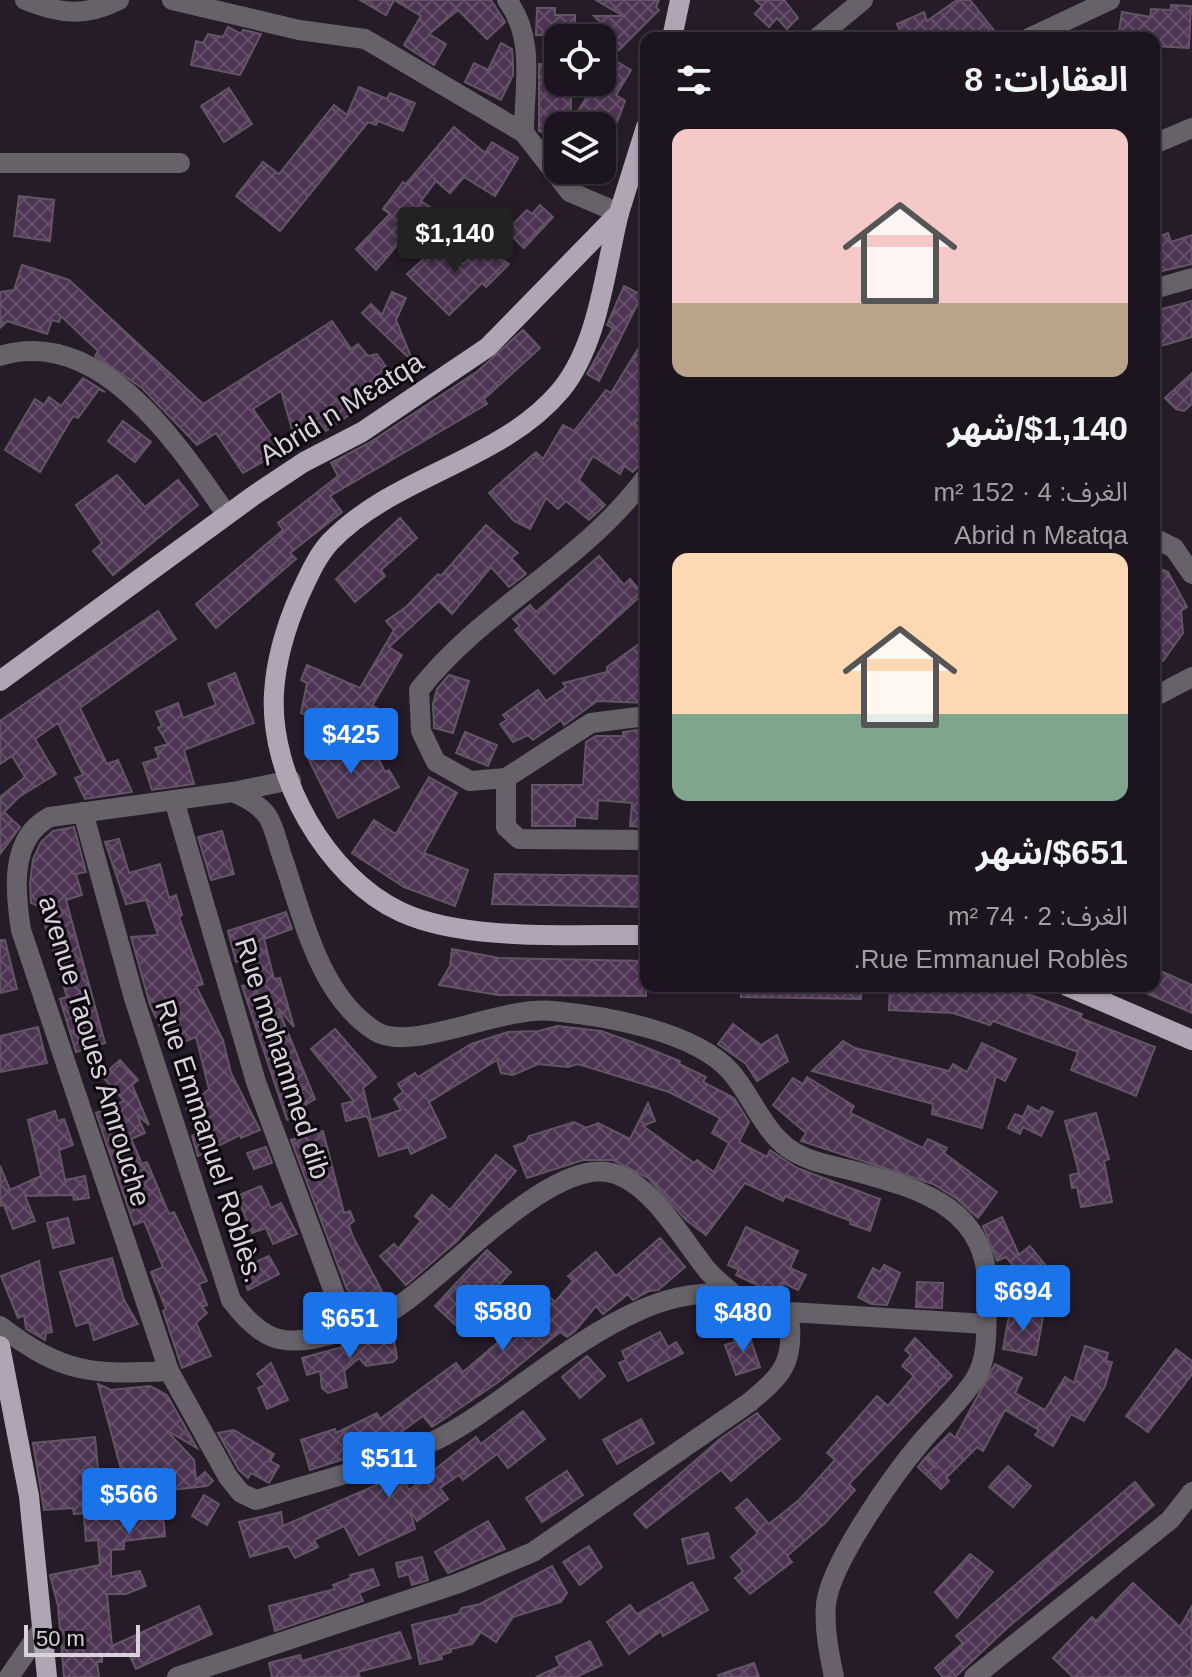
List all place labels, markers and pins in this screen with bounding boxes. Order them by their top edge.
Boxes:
pin: $1,140 [390,207,520,275]
pin: $425 [304,708,398,776]
pin: $694 [976,1265,1070,1333]
pin: $580 [456,1285,550,1353]
pin: $480 [696,1286,790,1354]
pin: $651 [303,1292,397,1360]
pin: $511 [342,1432,436,1500]
pin: $566 [82,1468,176,1536]

